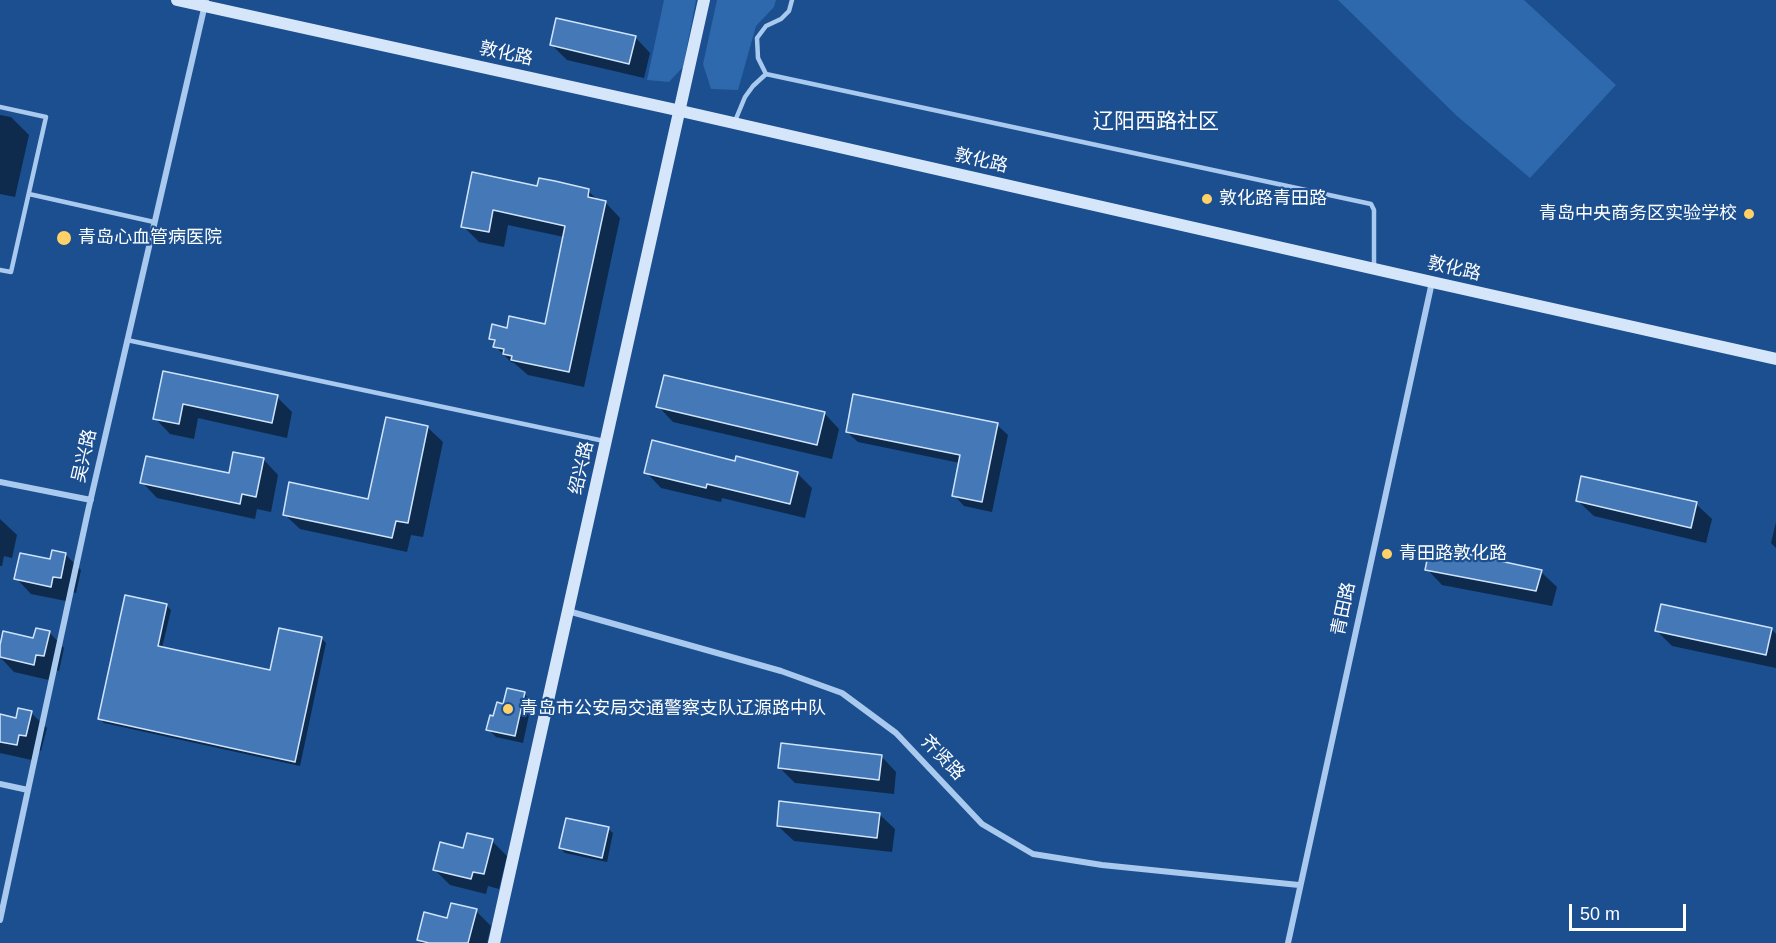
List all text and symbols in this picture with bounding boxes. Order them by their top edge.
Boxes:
street label: 敦化路 [477,38,535,70]
district label: 辽阳西路社区 [1093,109,1219,135]
street label: 敦化路 [952,144,1010,178]
place label: 敦化路青田路 [1219,188,1327,210]
marker: 敦化路青田路 [1200,192,1214,206]
place label: 青岛中央商务区实验学校 [1539,203,1737,225]
marker: 青岛中央商务区实验学校 [1742,207,1756,221]
place label: 青岛心血管病医院 [78,227,222,249]
marker: 青岛心血管病医院 [55,229,73,247]
street label: 敦化路 [1425,252,1483,286]
street label: 吴兴路 [68,427,102,485]
street label: 绍兴路 [565,439,599,497]
place label: 青田路敦化路 [1399,543,1507,565]
marker: 青田路敦化路 [1380,547,1394,561]
street label: 青田路 [1328,580,1360,638]
place label: 青岛市公安局交通警察支队辽源路中队 [520,698,826,720]
marker: 青岛市公安局交通警察支队辽源路中队 [501,702,515,716]
street label: 齐贤路 [915,731,969,785]
scale bar [1572,892,1689,930]
text: 50 m [1580,904,1620,924]

